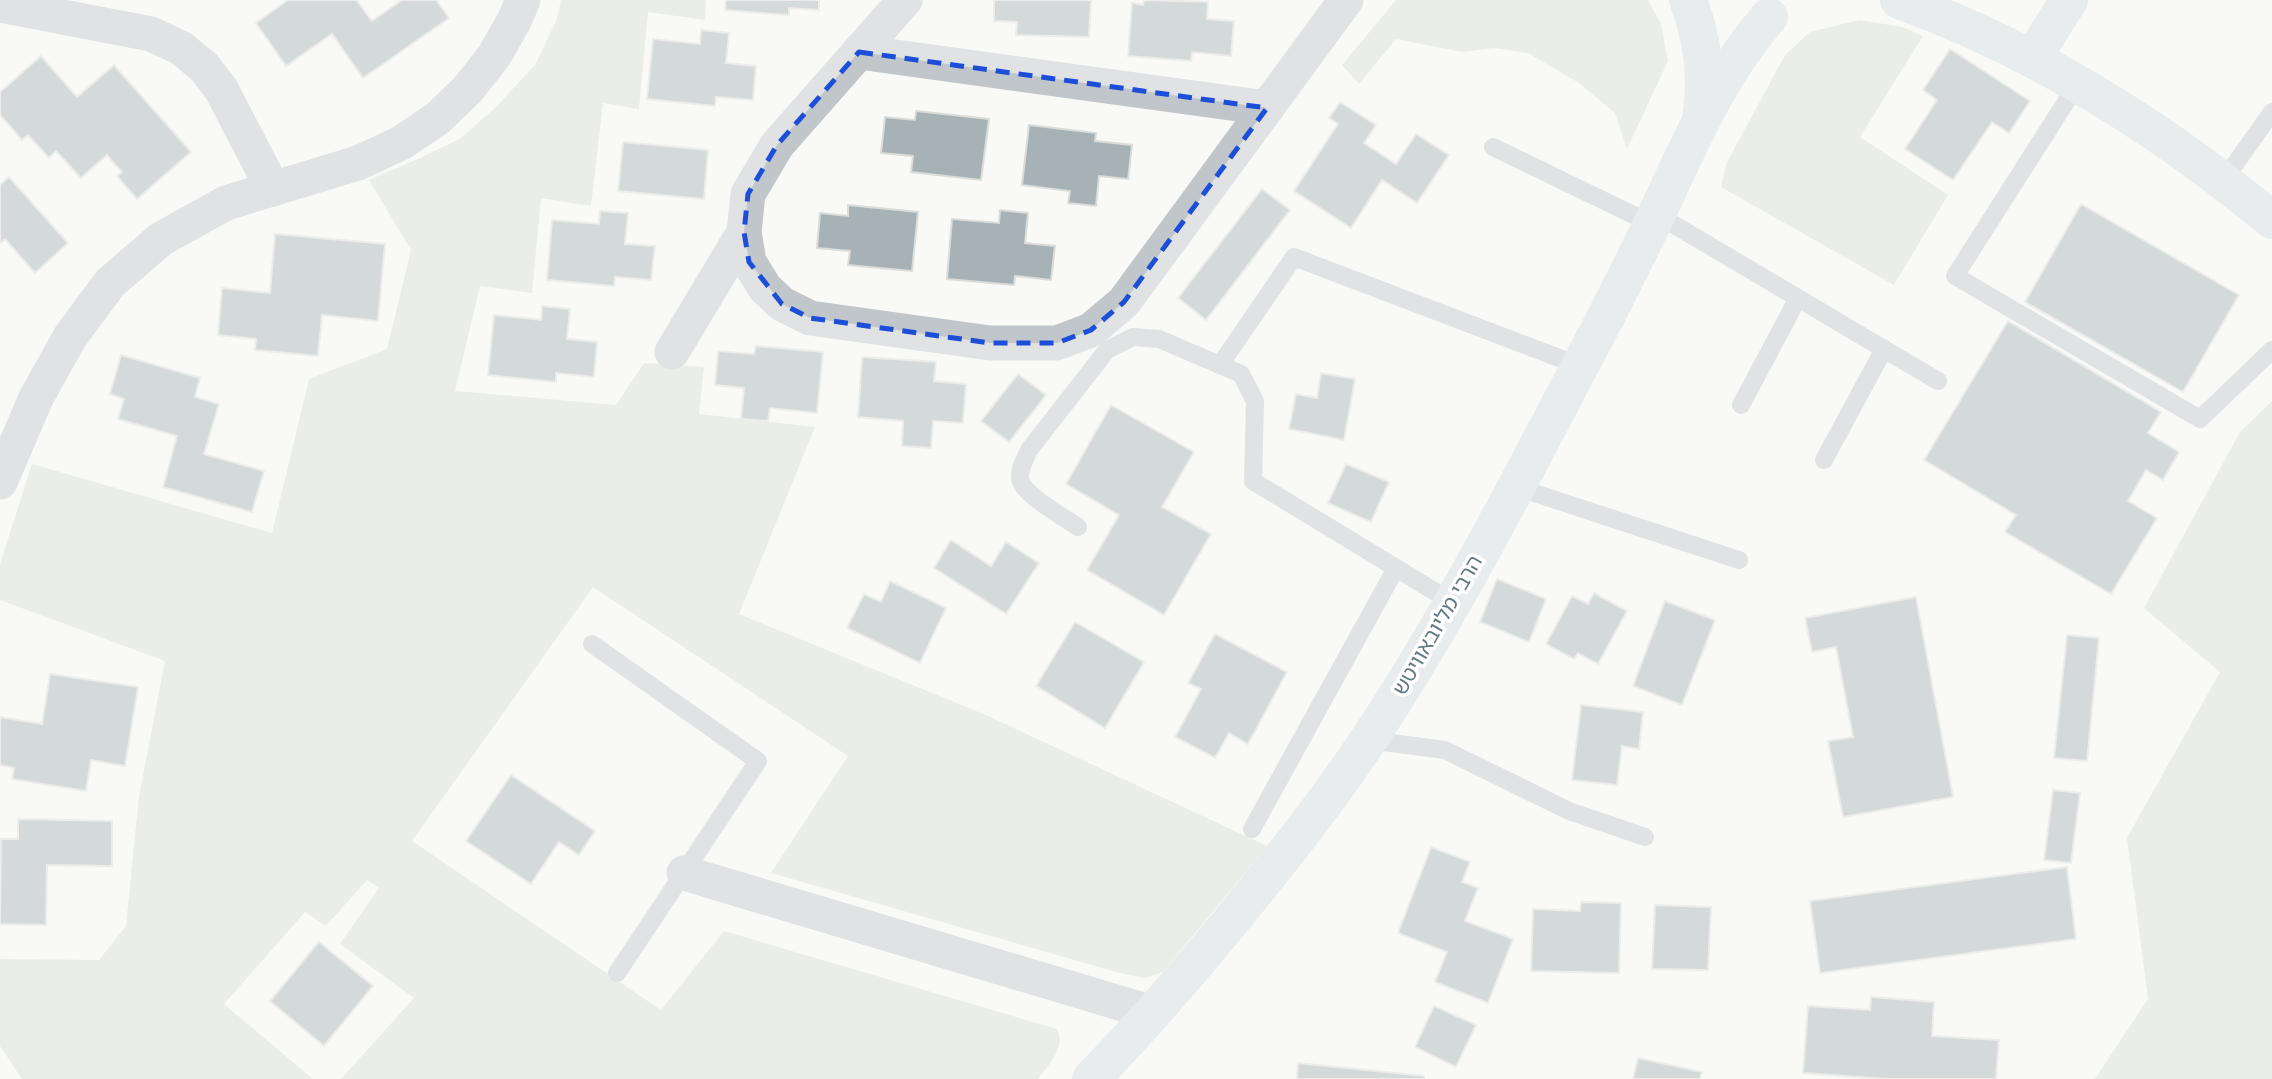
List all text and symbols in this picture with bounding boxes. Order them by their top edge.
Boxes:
street label: הרבי מליובאוויטש [1387,551,1487,699]

